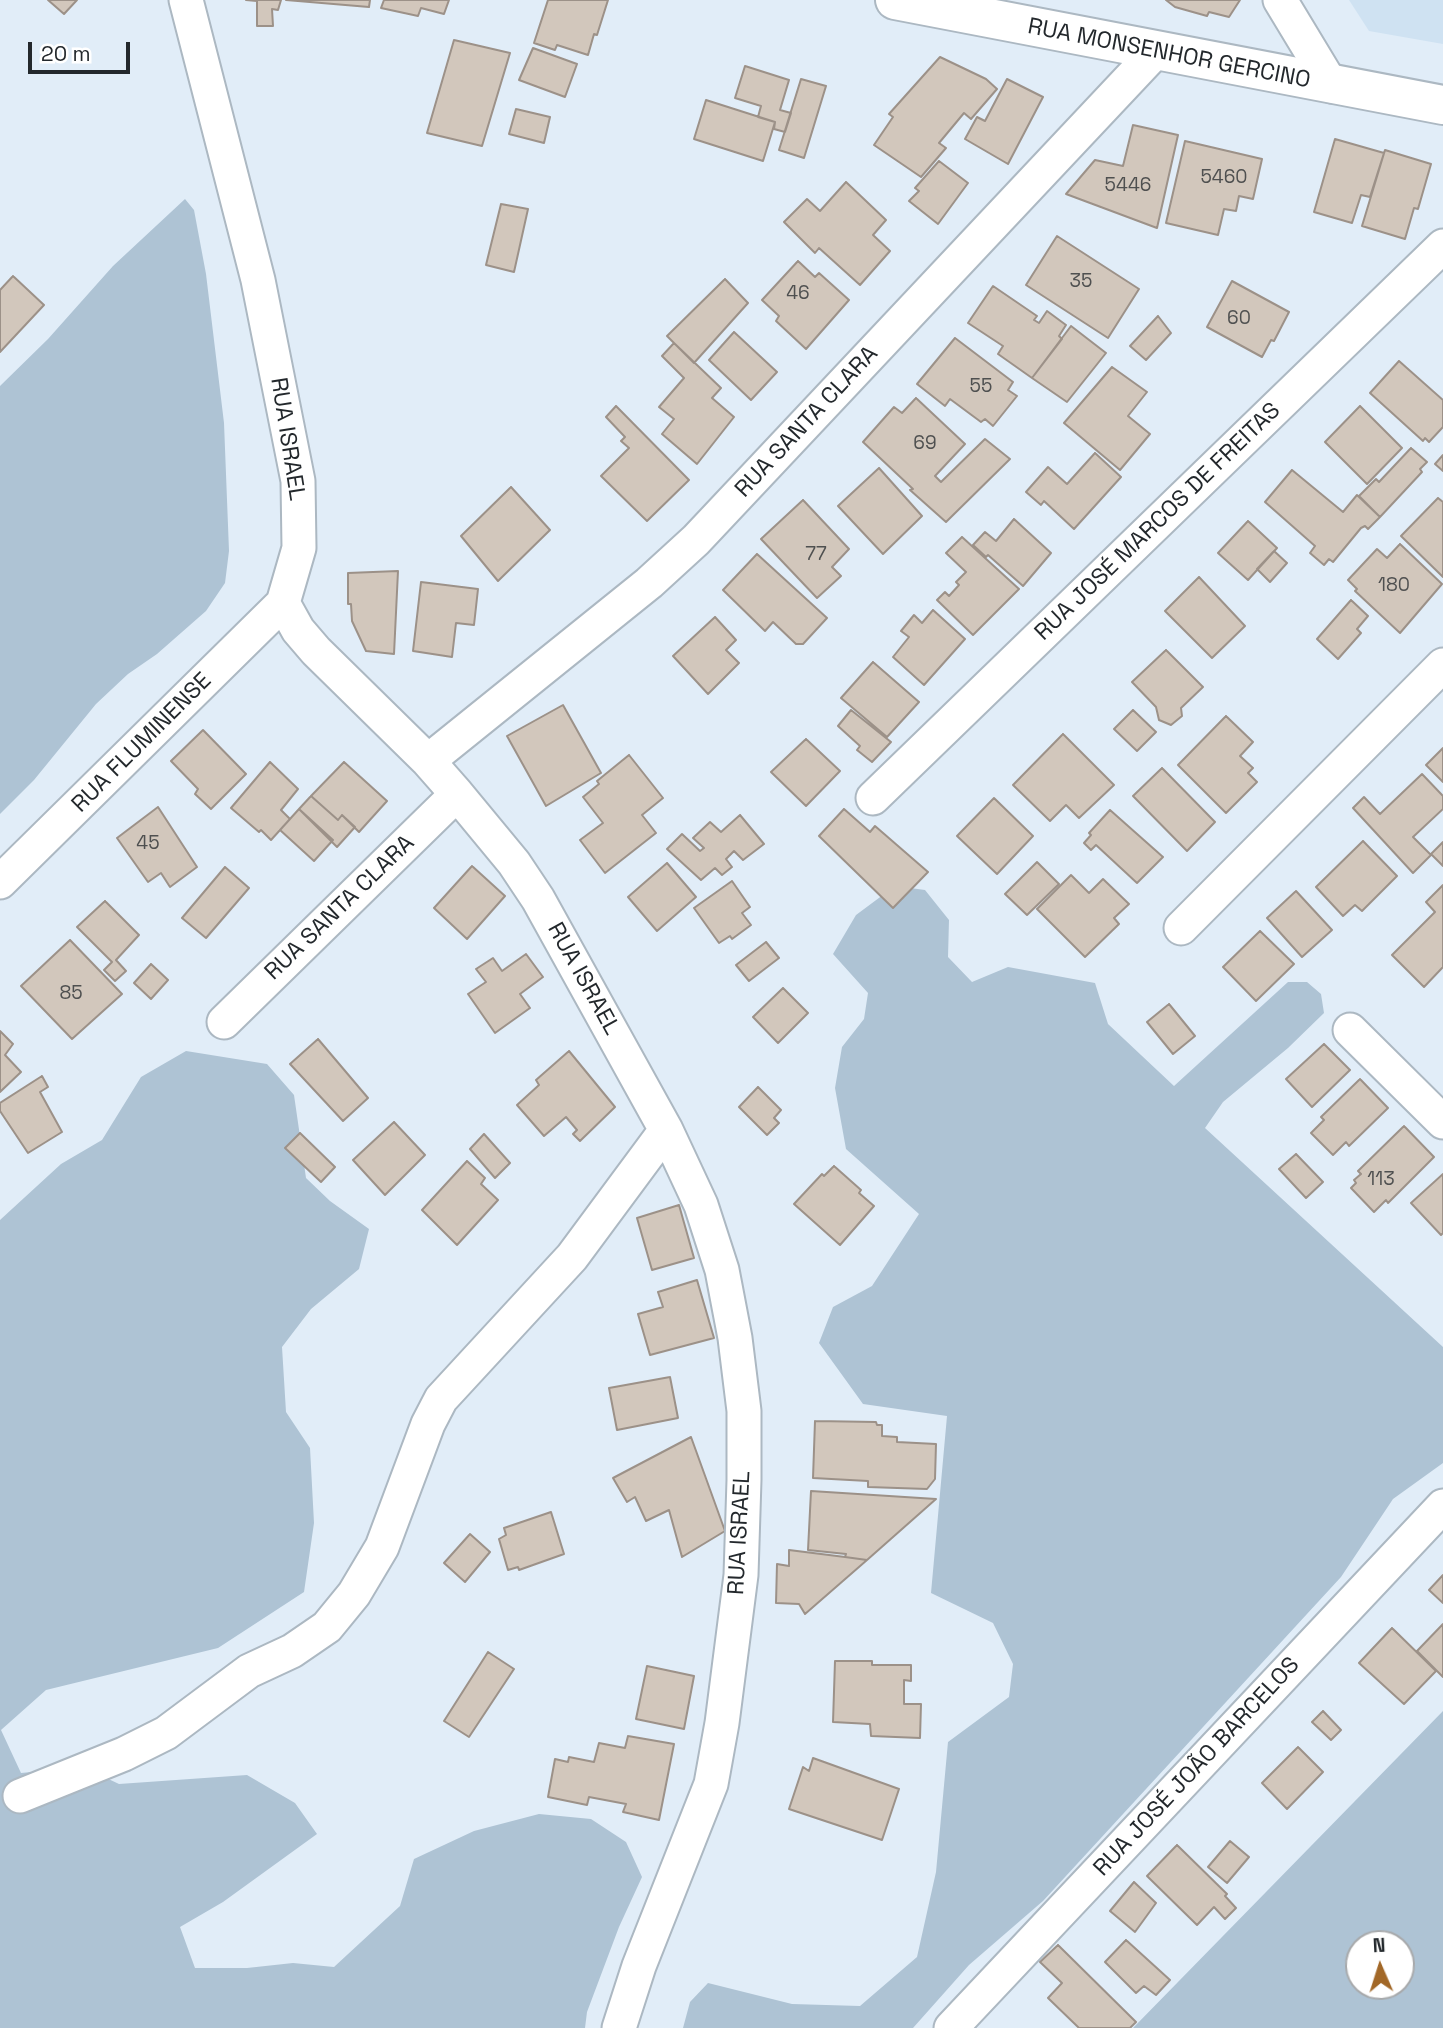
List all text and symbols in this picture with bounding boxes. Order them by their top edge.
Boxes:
street label: RUA MONSENHOR GERCINO [1025,13,1313,95]
scale bar [32,28,133,72]
text: 20 m [41,40,91,67]
house number: 5460 [1200,167,1248,189]
house number: 5446 [1105,175,1151,197]
house number: 35 [1070,271,1092,293]
house number: 46 [786,283,810,305]
house number: 60 [1227,308,1251,330]
street label: RUA SANTA CLARA [730,341,884,503]
street label: RUA ISRAEL [264,376,310,502]
house number: 55 [970,376,992,398]
street label: RUA JOSÉ MARCOS DE FREITAS [1030,397,1286,647]
house number: 69 [913,433,937,455]
house number: 77 [805,544,827,566]
house number: 180 [1378,575,1410,597]
street label: RUA FLUMINENSE [67,668,217,818]
street label: RUA SANTA CLARA [260,830,420,986]
house number: 45 [136,833,160,855]
street label: RUA ISRAEL [541,918,625,1040]
house number: 85 [59,983,83,1005]
house number: 113 [1367,1169,1395,1191]
street label: RUA ISRAEL [723,1470,757,1596]
street label: RUA JOSÉ JOÃO BARCELOS [1088,1652,1306,1882]
north arrow [1345,1930,1415,2000]
text: N [1372,1933,1386,1958]

